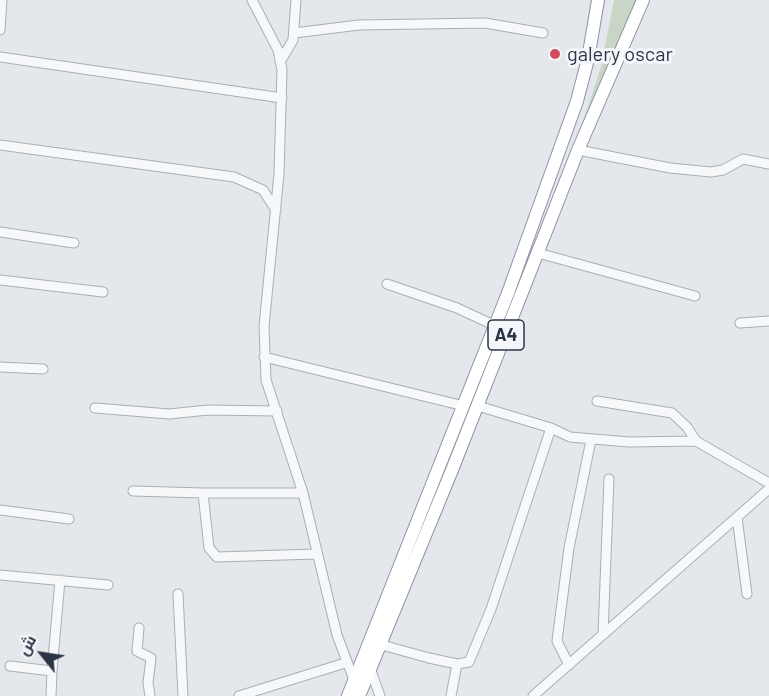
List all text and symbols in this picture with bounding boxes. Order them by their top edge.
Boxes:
place label: galery oscar [567,42,673,66]
marker: galery oscar [548,47,562,61]
road number: A4 [488,320,524,350]
north arrow [12,624,72,684]
text: ش [13,631,39,658]

